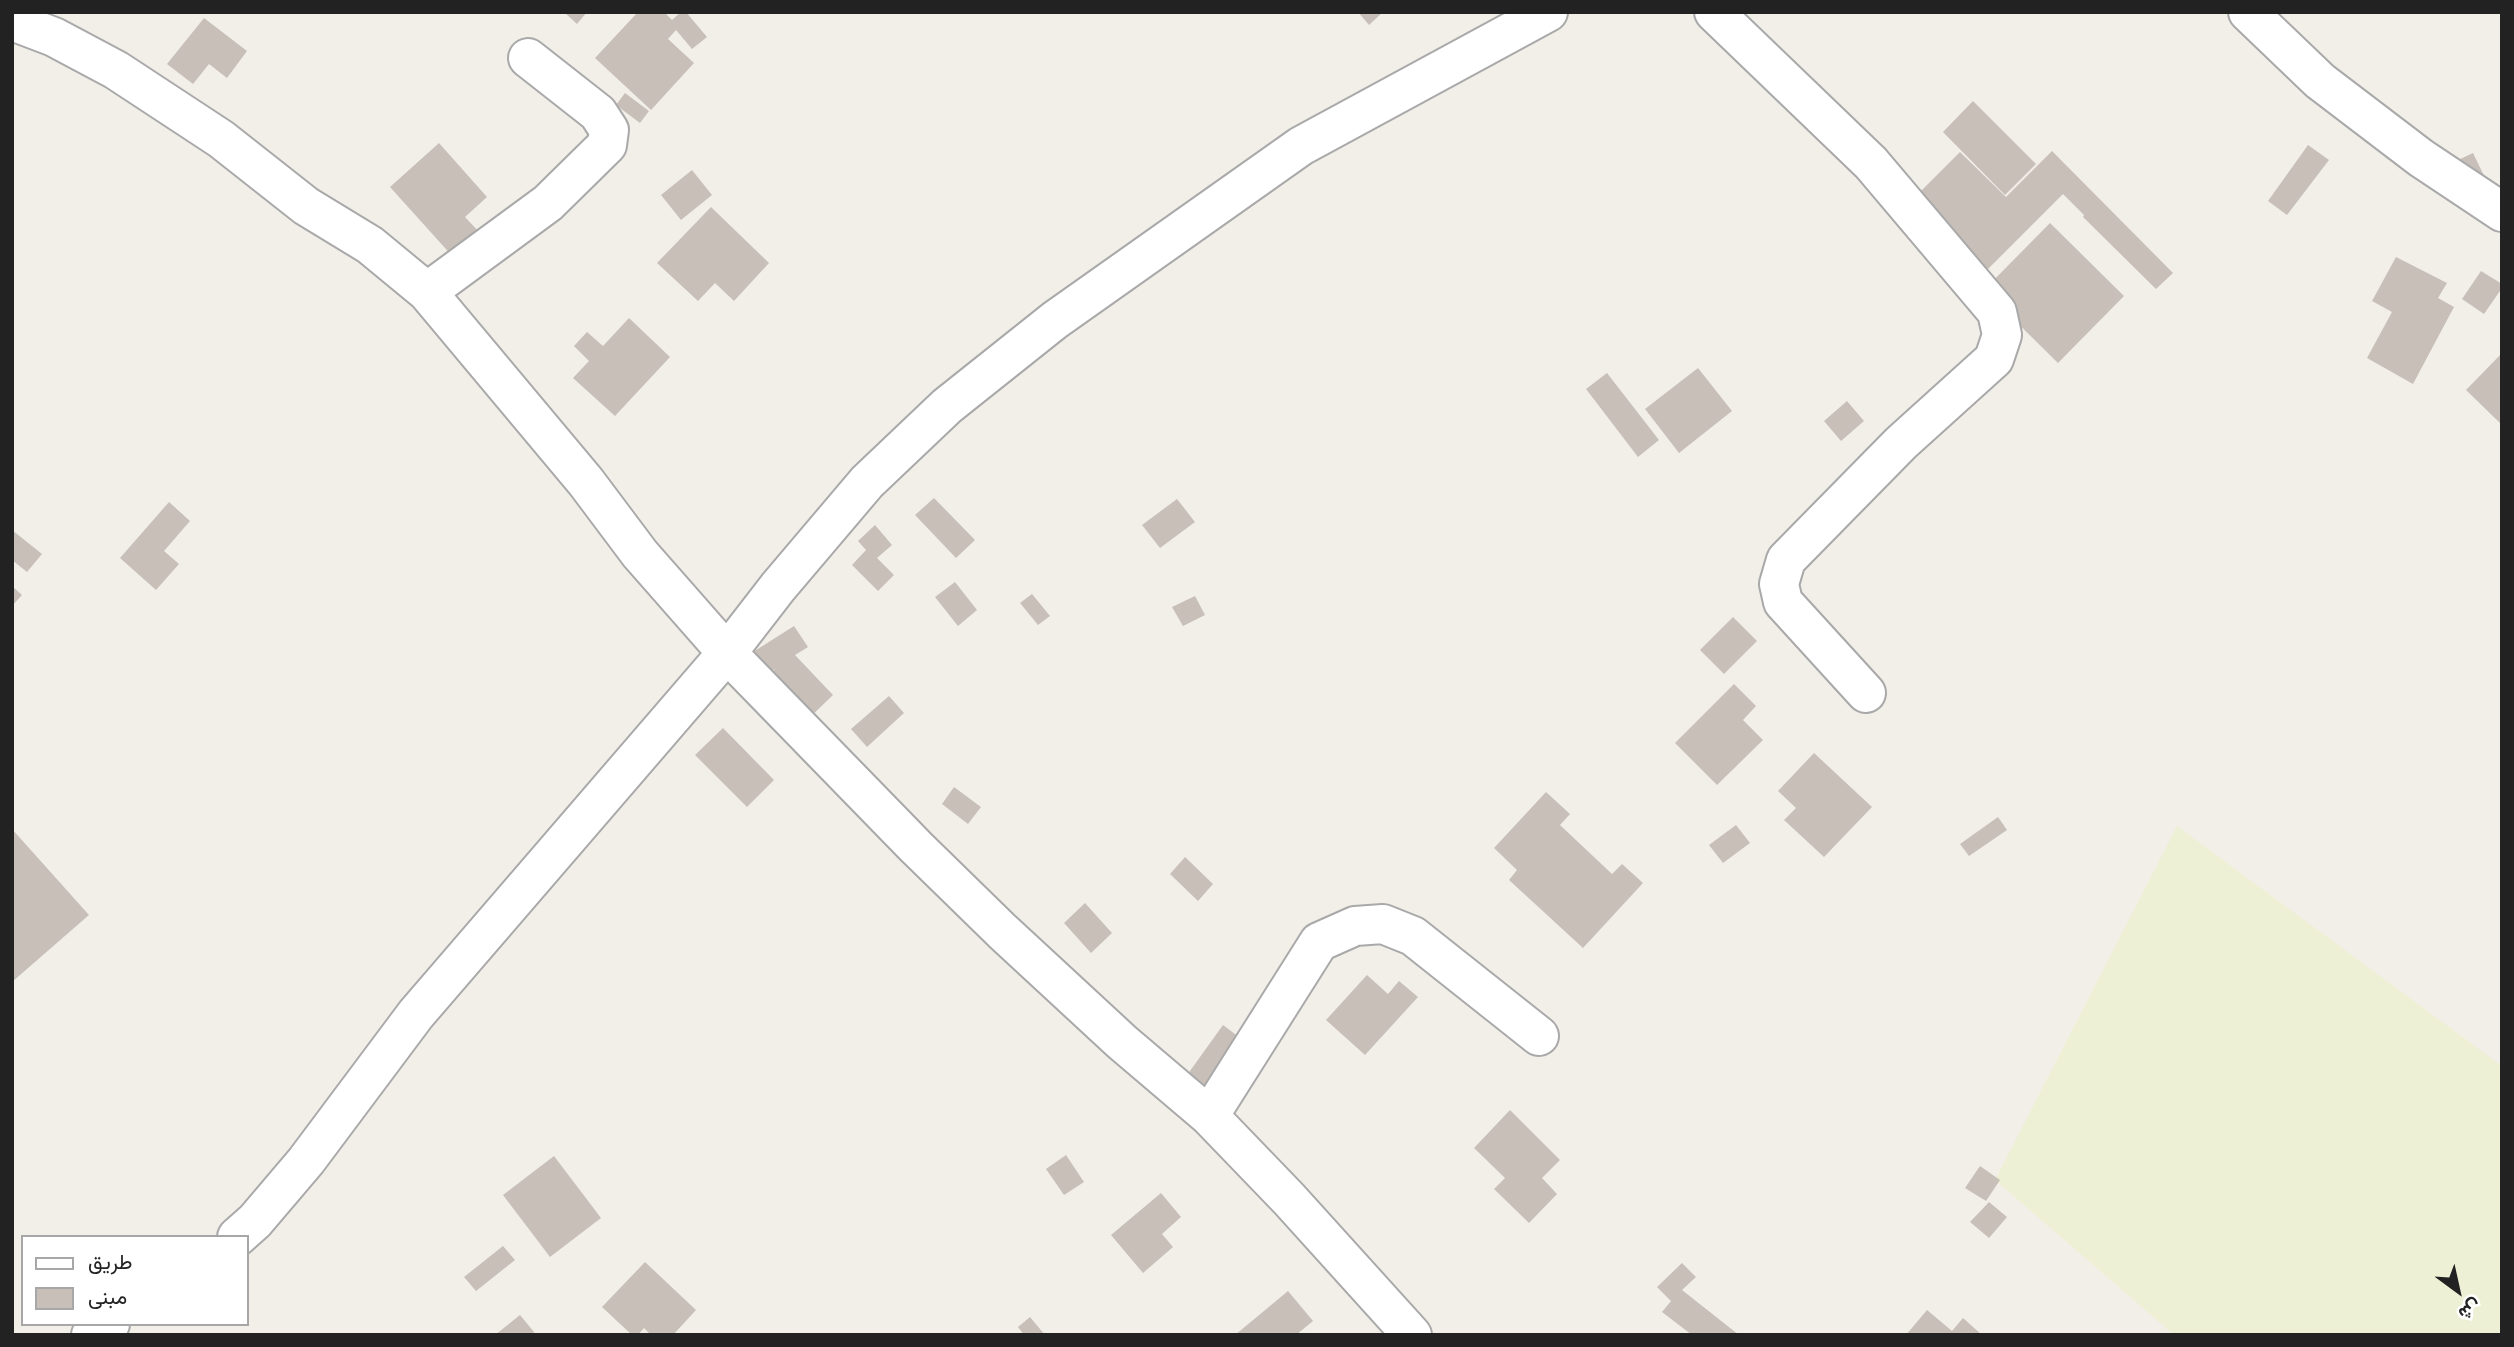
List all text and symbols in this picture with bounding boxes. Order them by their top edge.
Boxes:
legend [21,1235,248,1326]
text: طريق [88,1247,133,1277]
north arrow [2423,1256,2493,1326]
text: مبنى [88,1282,127,1312]
text: ش [2453,1291,2487,1327]

